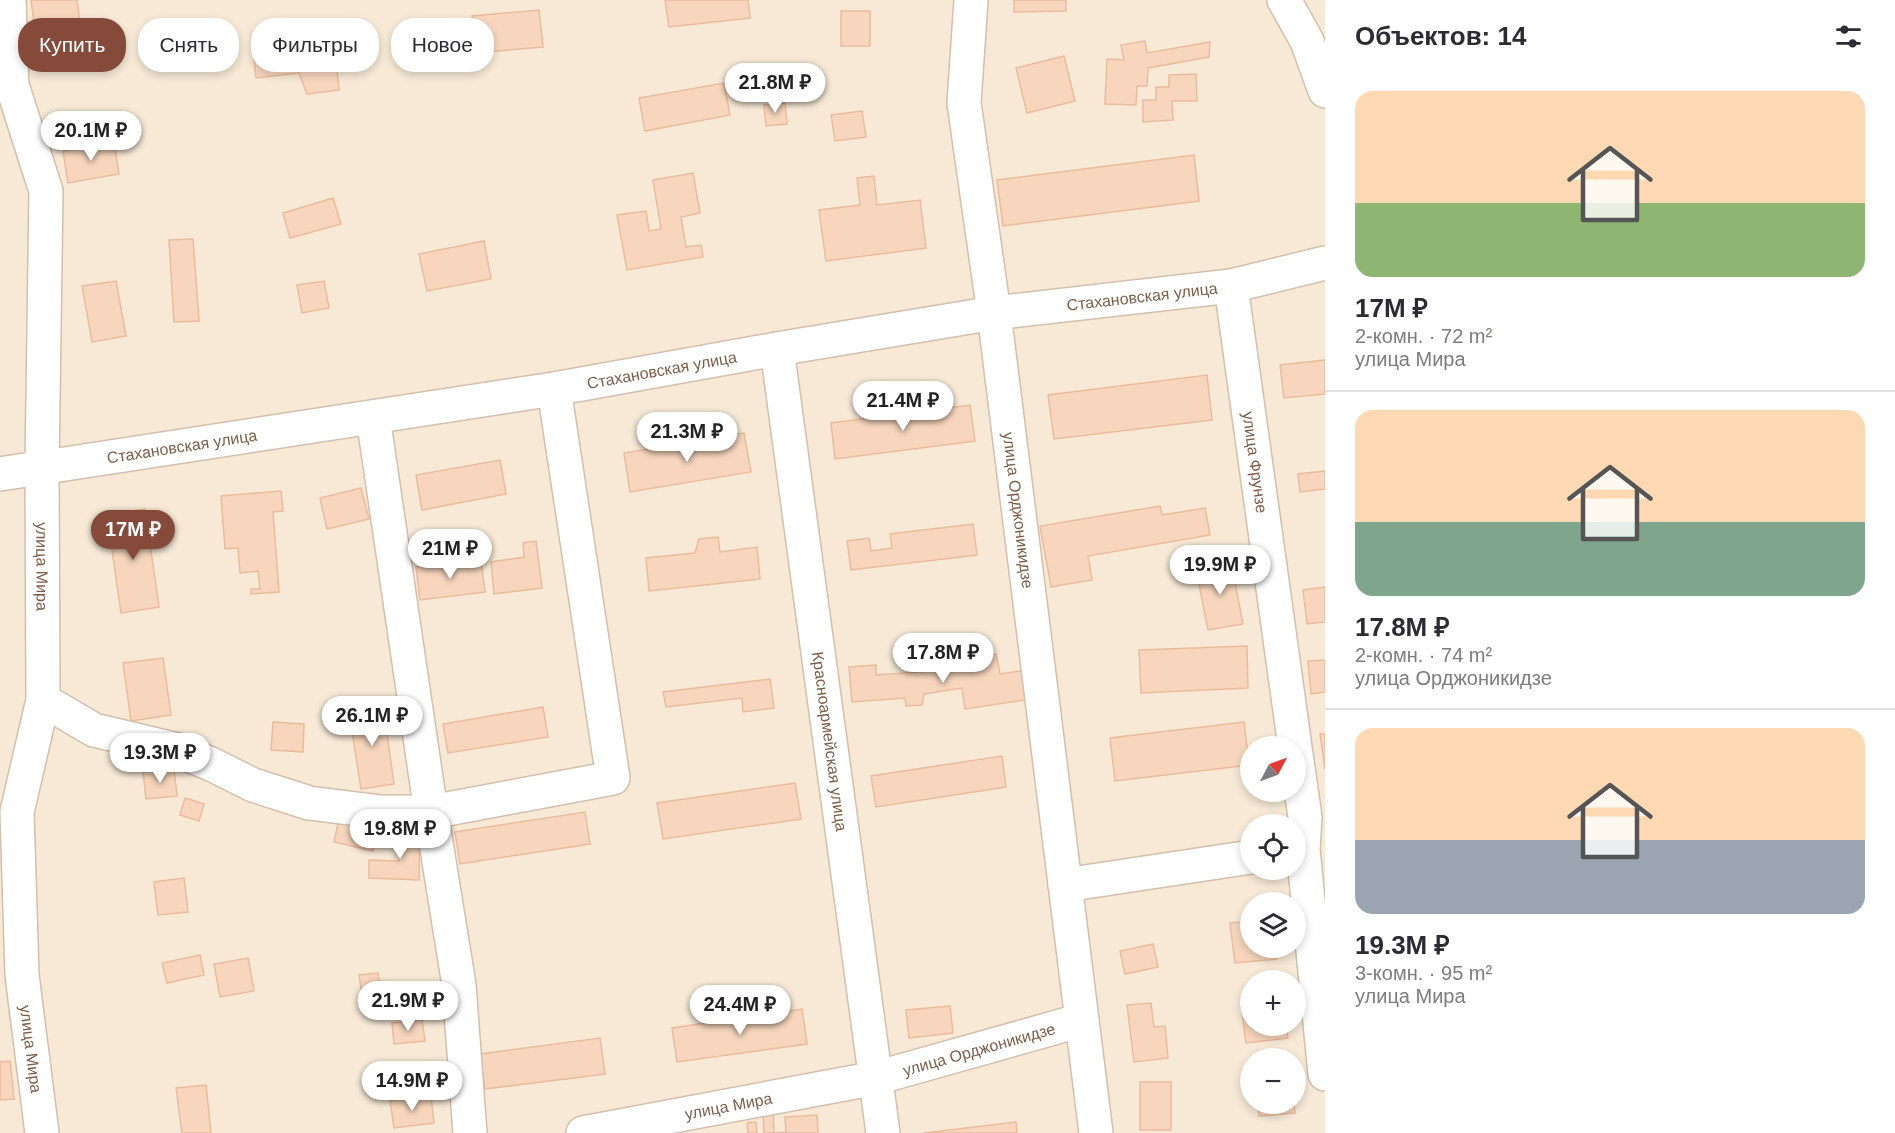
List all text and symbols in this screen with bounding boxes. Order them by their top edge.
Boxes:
chip: Купить [18,18,126,72]
chip: Снять [138,18,239,72]
chip: Фильтры [251,18,379,72]
chip: Новое [391,18,494,72]
icon: filters [1832,20,1865,53]
text: Объектов: 14 [1355,21,1526,51]
pin: 21.8M ₽ [720,63,830,114]
text: 21.8M ₽ [739,71,811,93]
pin: 20.1M ₽ [36,111,146,162]
text: 20.1M ₽ [55,119,127,141]
icon: home [1556,130,1664,238]
street label: Стахановская улица [1066,280,1219,314]
text: 17M ₽ [1355,293,1428,323]
text: 2-комн. · 72 m² [1355,325,1492,347]
street label: Стахановская улица [586,348,738,392]
text: улица Мира [1355,348,1466,370]
pin: 21.4M ₽ [848,381,958,432]
text: 21.4M ₽ [867,389,939,411]
street label: улица Фрунзе [1240,411,1270,514]
pin: 21.3M ₽ [632,412,742,463]
text: 21.3M ₽ [651,420,723,442]
street label: Стахановская улица [106,427,258,467]
street label: улица Орджоникидзе [1000,431,1036,589]
icon: home [1556,449,1664,557]
pin: 17M ₽ [91,510,175,561]
text: 17M ₽ [105,518,161,540]
street label: улица Мира [33,522,51,611]
pin: 21M ₽ [408,529,492,580]
text: 21M ₽ [422,537,478,559]
pin: 19.9M ₽ [1165,545,1275,596]
text: 19.9M ₽ [1184,553,1256,575]
text: 17.8M ₽ [1355,612,1450,642]
pin: 17.8M ₽ [888,633,998,684]
text: 17.8M ₽ [907,641,979,663]
text: 2-комн. · 74 m² [1355,644,1492,666]
street label: Красноармейская улица [809,651,850,832]
text: улица Орджоникидзе [1355,667,1552,689]
pin: 26.1M ₽ [317,696,427,747]
text: 26.1M ₽ [336,704,408,726]
pin: 19.3M ₽ [105,733,215,784]
north arrow [1240,736,1306,802]
map controls [1240,736,1306,1114]
text: 19.3M ₽ [124,741,196,763]
icon: home [1556,767,1664,875]
pin: 19.8M ₽ [345,809,455,860]
button: locate [1240,814,1306,880]
text: 19.8M ₽ [364,817,436,839]
button: layers [1240,892,1306,958]
text: 19.3M ₽ [1355,930,1450,960]
text: 3-комн. · 95 m² [1355,962,1492,984]
button: + [1240,970,1306,1036]
pin: 21.9M ₽ [353,981,463,1032]
pin: 24.4M ₽ [685,985,795,1036]
text: улица Мира [1355,985,1466,1007]
text: 21.9M ₽ [372,989,444,1011]
text: 24.4M ₽ [704,993,776,1015]
street label: улица Мира [17,1004,45,1094]
street label: улица Орджоникидзе [901,1020,1057,1079]
button: − [1240,1048,1306,1114]
pin: 14.9M ₽ [357,1061,467,1112]
text: 14.9M ₽ [376,1069,448,1091]
street label: улица Мира [683,1090,774,1123]

